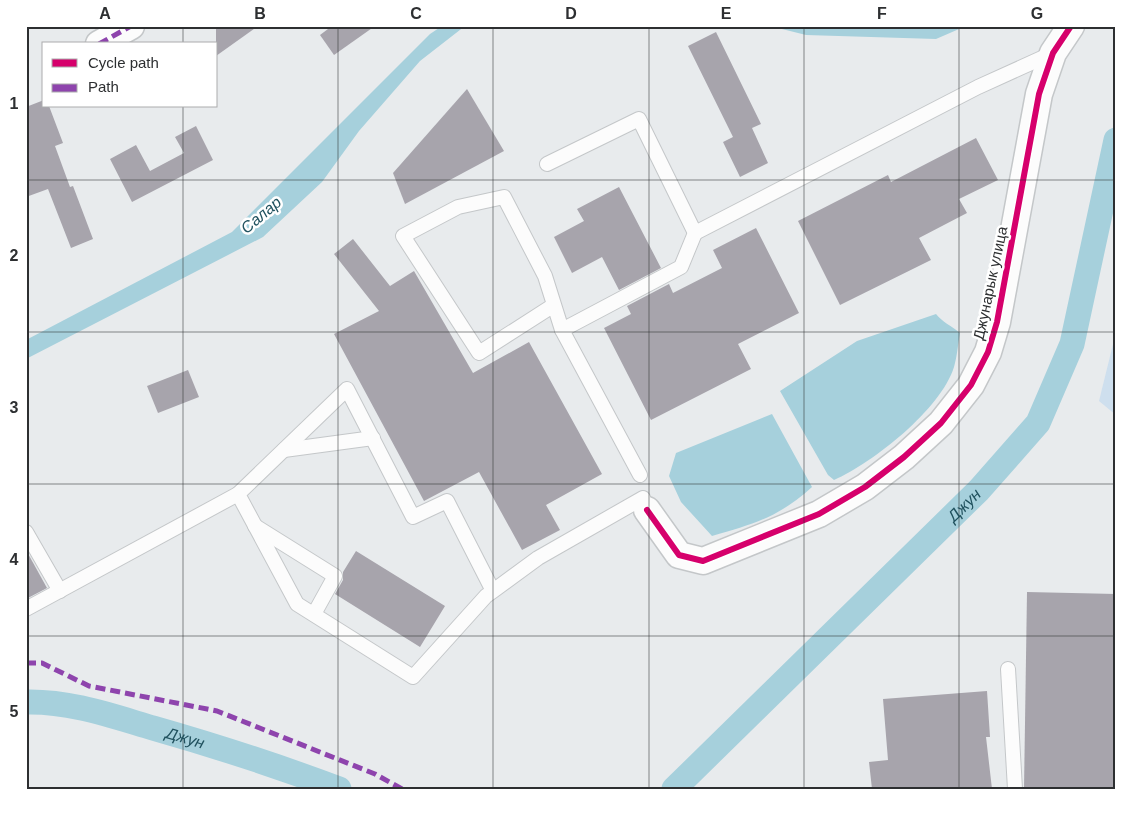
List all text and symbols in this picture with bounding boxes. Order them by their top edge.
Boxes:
text: A [99,5,111,22]
text: B [254,5,266,22]
text: C [410,5,422,22]
text: D [565,5,577,22]
text: E [721,5,732,22]
text: F [877,5,887,22]
text: G [1031,5,1043,22]
legend [42,42,218,108]
text: Cycle path [88,54,159,71]
text: Path [88,78,119,95]
text: 1 [10,95,19,112]
water label: Салар [237,193,285,237]
street label: Джунарык улица [970,224,1010,341]
text: 2 [10,247,19,264]
text: 3 [10,399,19,416]
water label: Джун [943,485,984,526]
text: 4 [10,551,19,568]
text: 5 [10,703,19,720]
water label: Джун [162,723,207,751]

